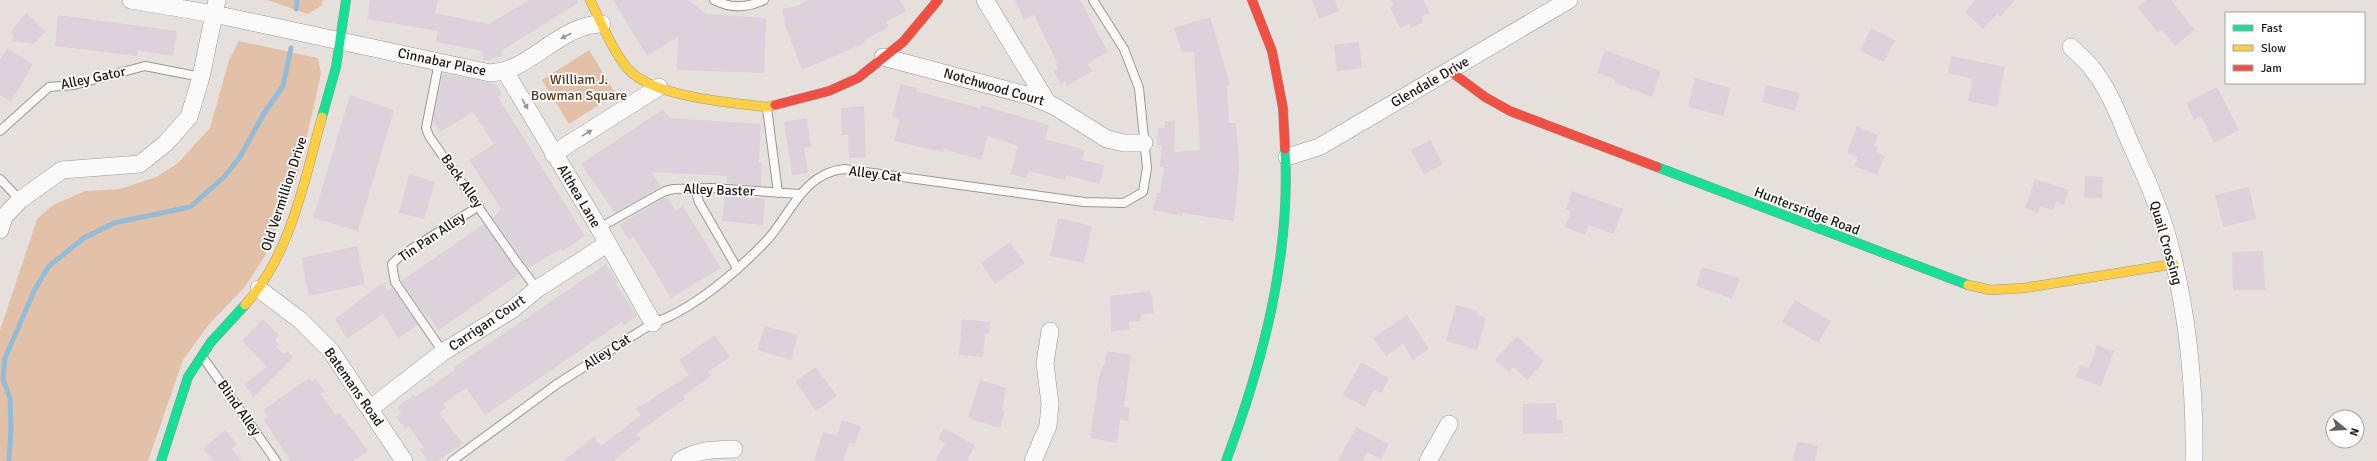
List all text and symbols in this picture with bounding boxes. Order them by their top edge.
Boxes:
legend [2225,12,2365,84]
text: Fast [2261,21,2282,36]
one-way arrow [560,33,571,39]
text: Slow [2261,41,2286,56]
street label: Cinnabar Place [396,44,488,80]
street label: Glendale Drive [1388,53,1472,111]
text: Jam [2261,61,2282,76]
street label: Alley Gator [59,63,128,93]
street label: Notchwood Court [942,64,1046,110]
park label: William J. Bowman Square [531,71,627,104]
one-way arrow [521,98,528,110]
one-way arrow [581,130,593,137]
street label: Old Vermillion Drive [257,135,311,253]
street label: Back Alley [437,151,487,212]
street label: Althea Lane [553,161,605,231]
street label: Alley Cat [848,162,902,186]
street label: Alley Baster [683,180,756,200]
street label: Huntersridge Road [1752,183,1862,239]
street label: Quail Crossing [2146,199,2186,287]
street label: Tin Pan Alley [396,208,469,265]
street label: Carrigan Court [446,291,529,355]
street label: Alley Cat [580,330,634,374]
street label: Batemans Road [321,344,387,430]
street label: Blind Alley [214,377,265,440]
north arrow [2325,409,2365,449]
text: N [2347,426,2361,438]

